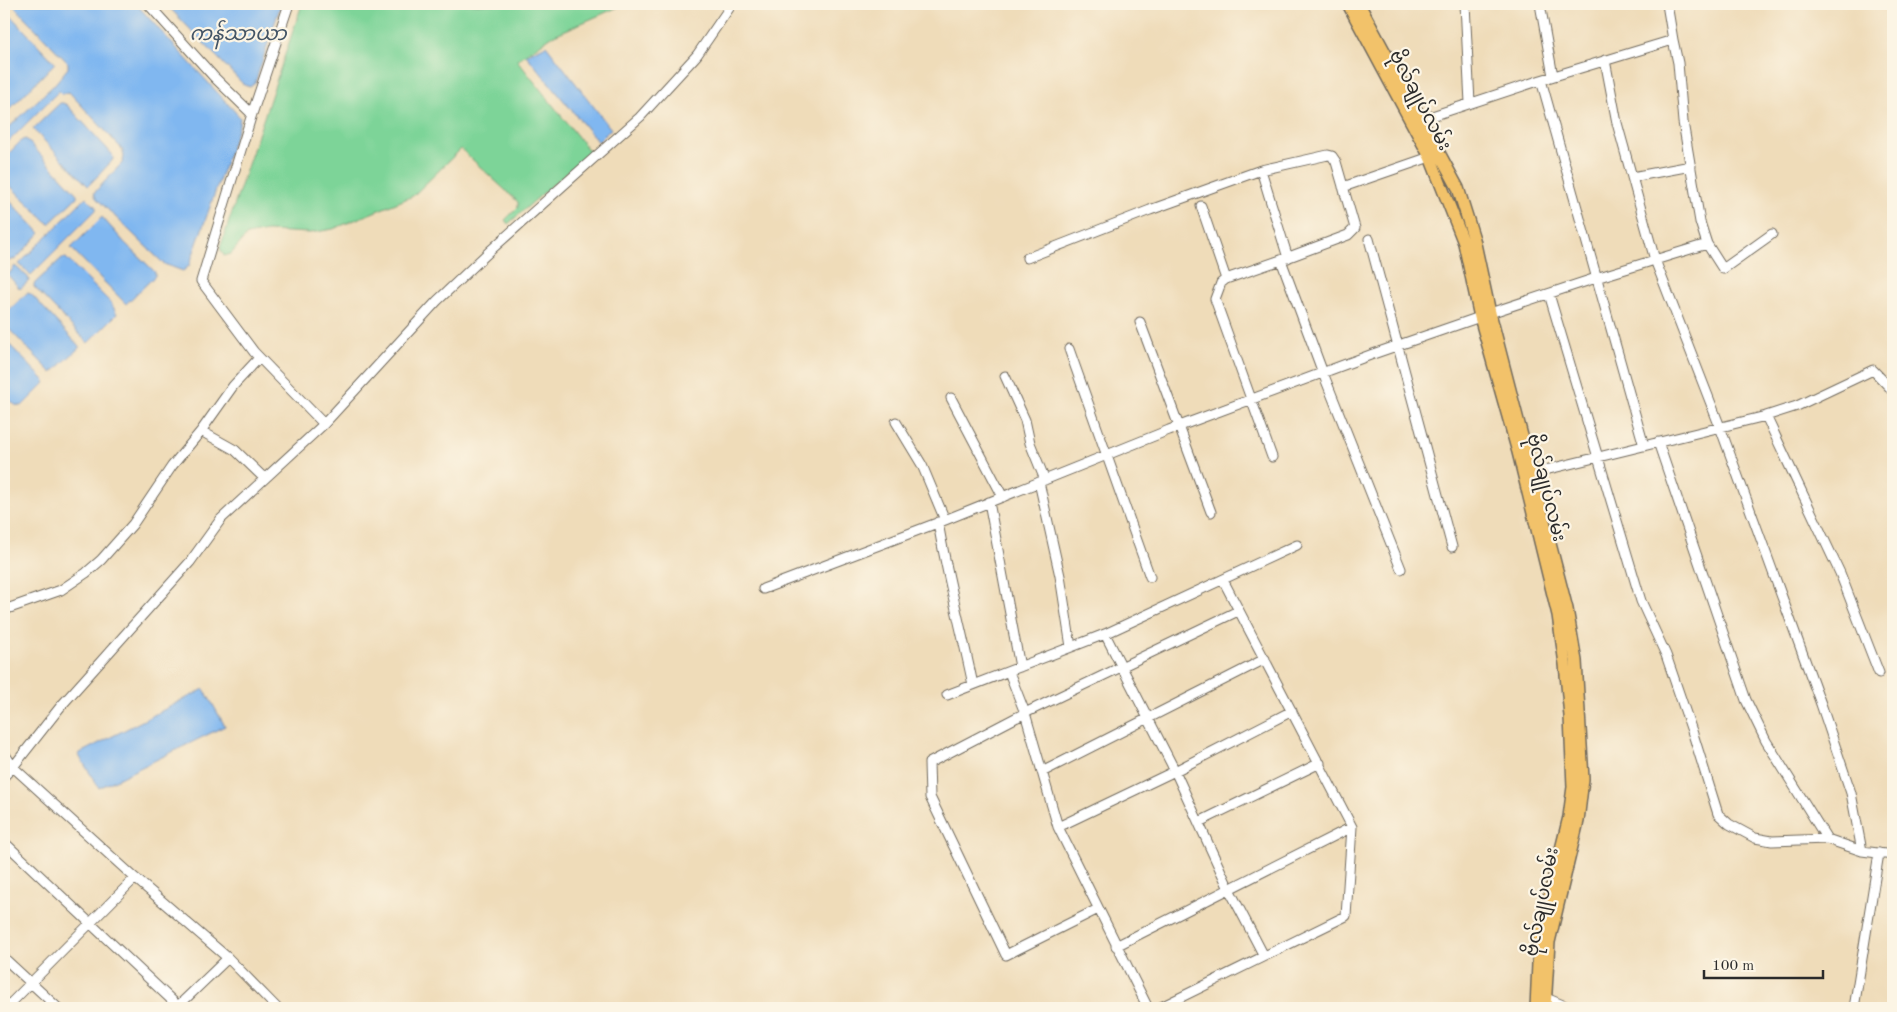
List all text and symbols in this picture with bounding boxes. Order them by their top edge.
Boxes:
water label: ကန်သာယာ [189,19,287,50]
street label: ဗိုလ်ချုပ်လမ်း [1380,44,1460,157]
street label: ဗိုလ်ချုပ်လမ်း [1518,430,1574,545]
street label: ဗိုလ်ချုပ်လမ်း [1516,845,1568,959]
scale bar [1704,947,1823,979]
text: 100 m [1712,959,1754,974]

